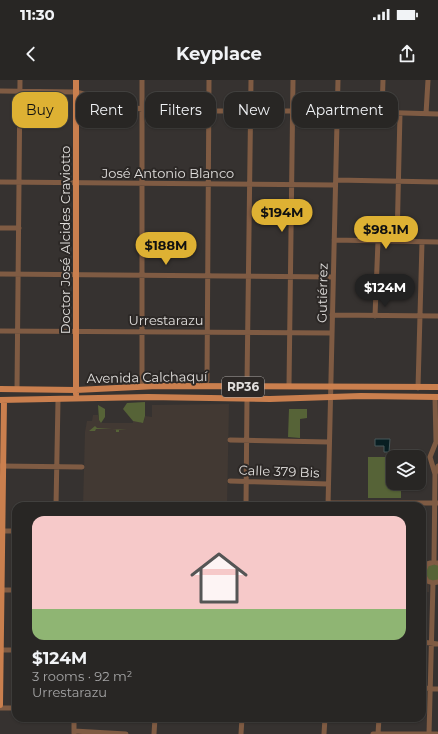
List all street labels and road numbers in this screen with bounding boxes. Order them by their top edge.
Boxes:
street label: Doctor José Alcides Craviotto [57,146,73,334]
street label: José Antonio Blanco [101,165,234,181]
street label: Gutiérrez [313,263,331,323]
street label: Urrestarazu [128,312,204,328]
street label: Avenida Calchaquí [86,368,208,386]
road number: RP36 [222,377,264,397]
street label: Calle 379 Bis [238,462,320,480]

